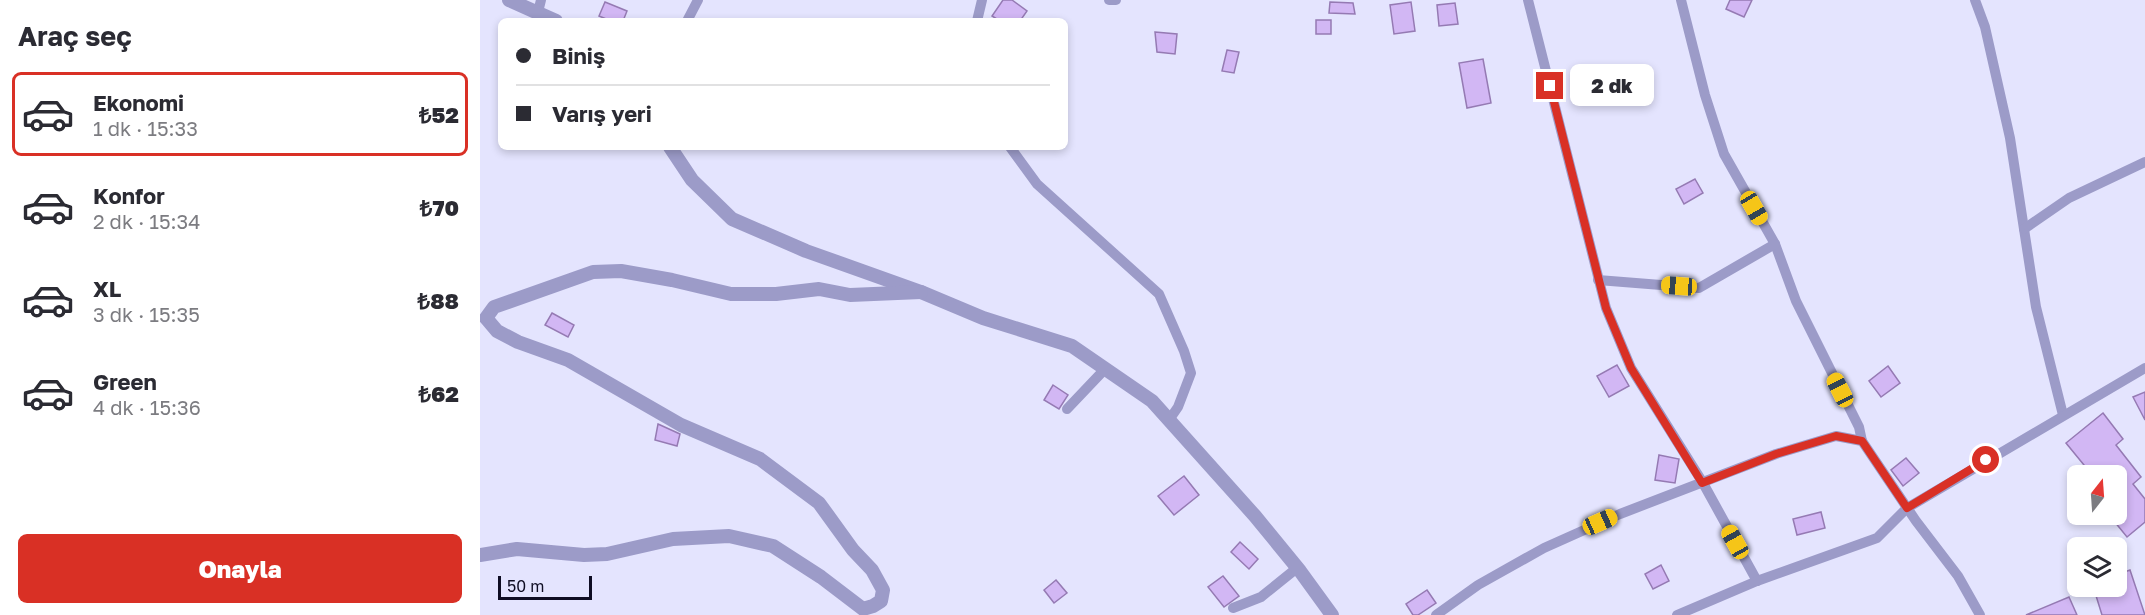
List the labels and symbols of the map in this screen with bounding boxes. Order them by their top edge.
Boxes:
callout: 2 dk [1571,65,1655,107]
route end [1536,72,1563,99]
car [1737,188,1771,228]
car [1660,276,1698,296]
car [1824,370,1856,410]
route start [1972,446,1999,473]
north arrow [2067,465,2127,525]
car [1580,506,1620,538]
car [1718,522,1752,562]
scale bar [498,573,592,600]

